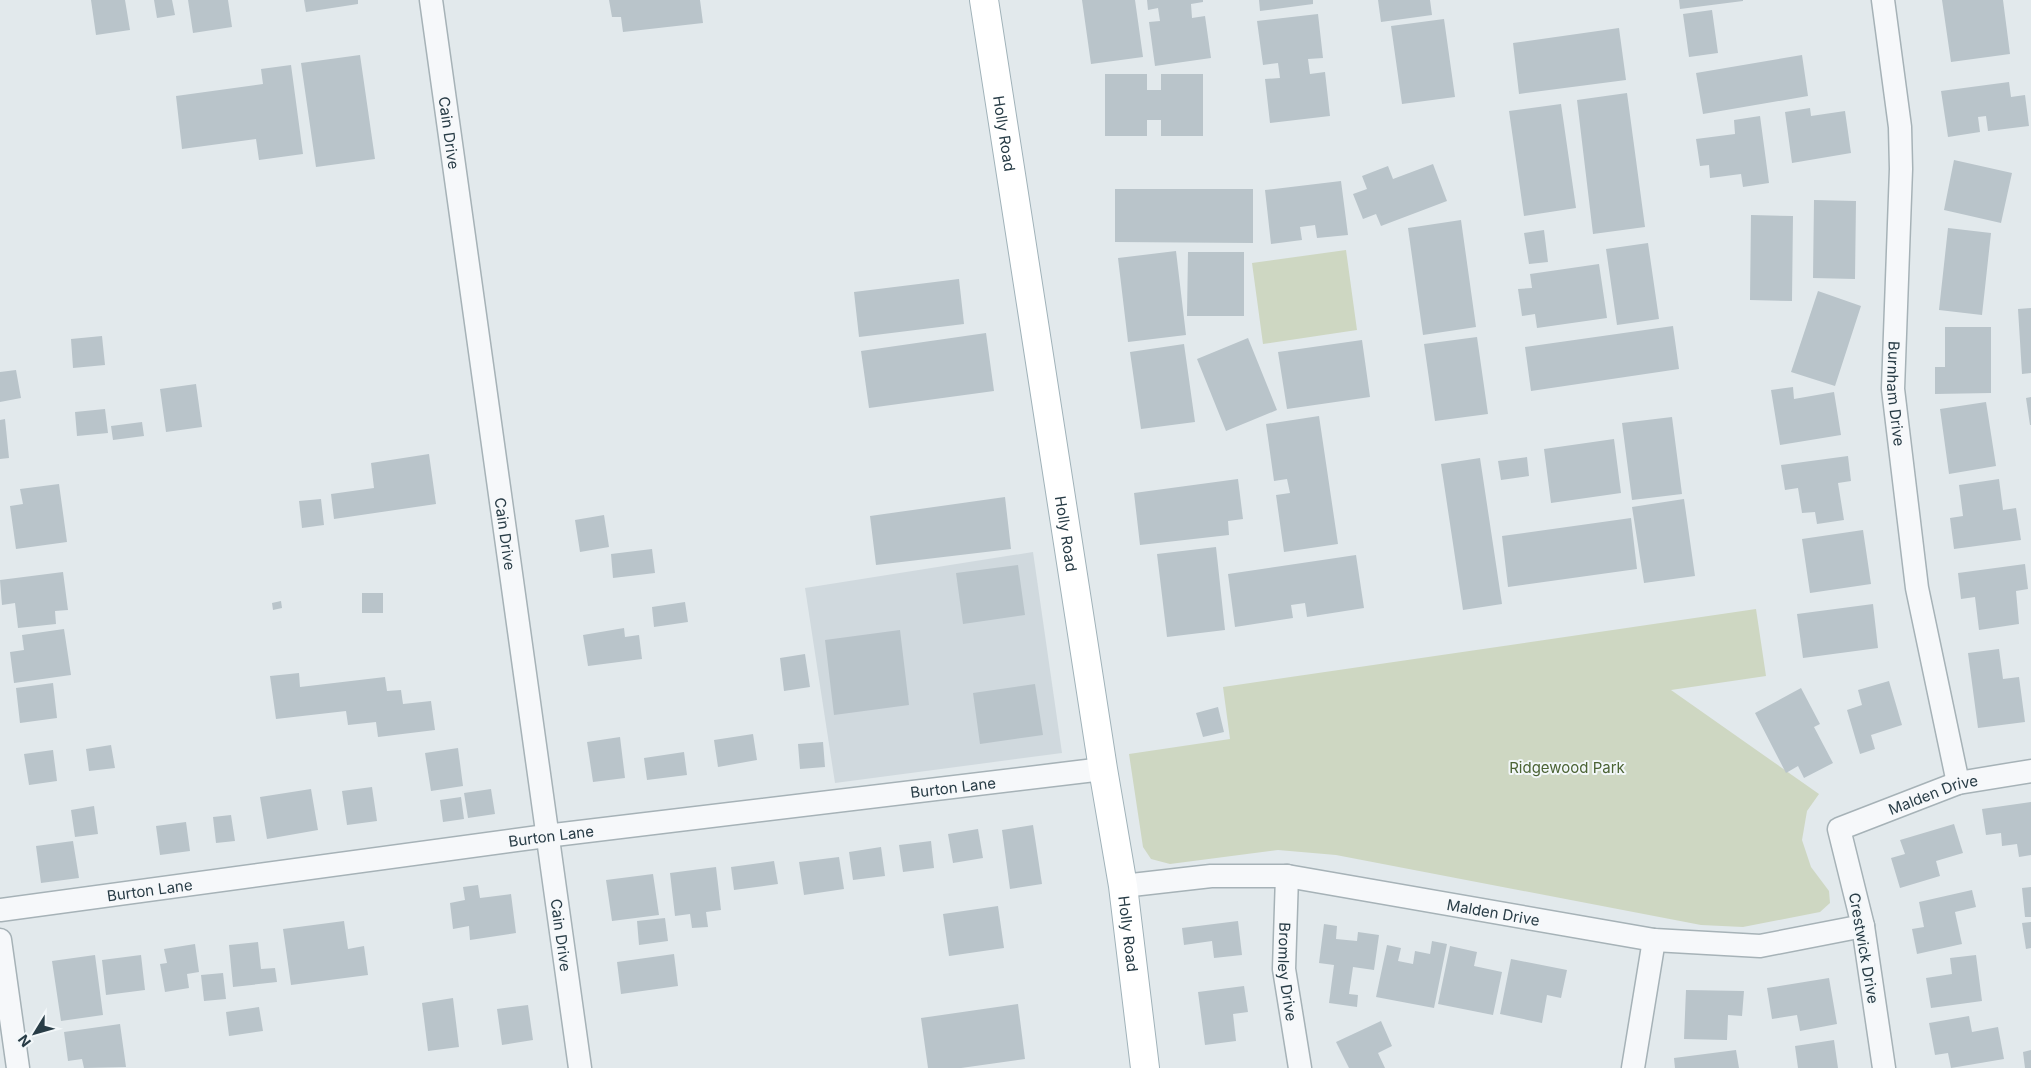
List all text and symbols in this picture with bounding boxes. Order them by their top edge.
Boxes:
street label: Holly Road [989,94,1020,173]
street label: Cain Drive [435,95,464,170]
street label: Burnham Drive [1883,341,1909,447]
street label: Holly Road [1051,494,1082,573]
street label: Cain Drive [491,496,520,571]
park label: Ridgewood Park [1509,758,1626,777]
street label: Malden Drive [1886,770,1979,819]
street label: Burton Lane [909,772,997,802]
street label: Burton Lane [507,821,595,851]
street label: Burton Lane [106,875,194,905]
street label: Crestwick Drive [1845,891,1883,1005]
street label: Holly Road [1115,895,1143,973]
street label: Malden Drive [1445,895,1541,929]
street label: Cain Drive [547,897,576,973]
street label: Bromley Drive [1274,922,1302,1022]
north arrow [10,1008,60,1058]
text: N [14,1032,34,1051]

